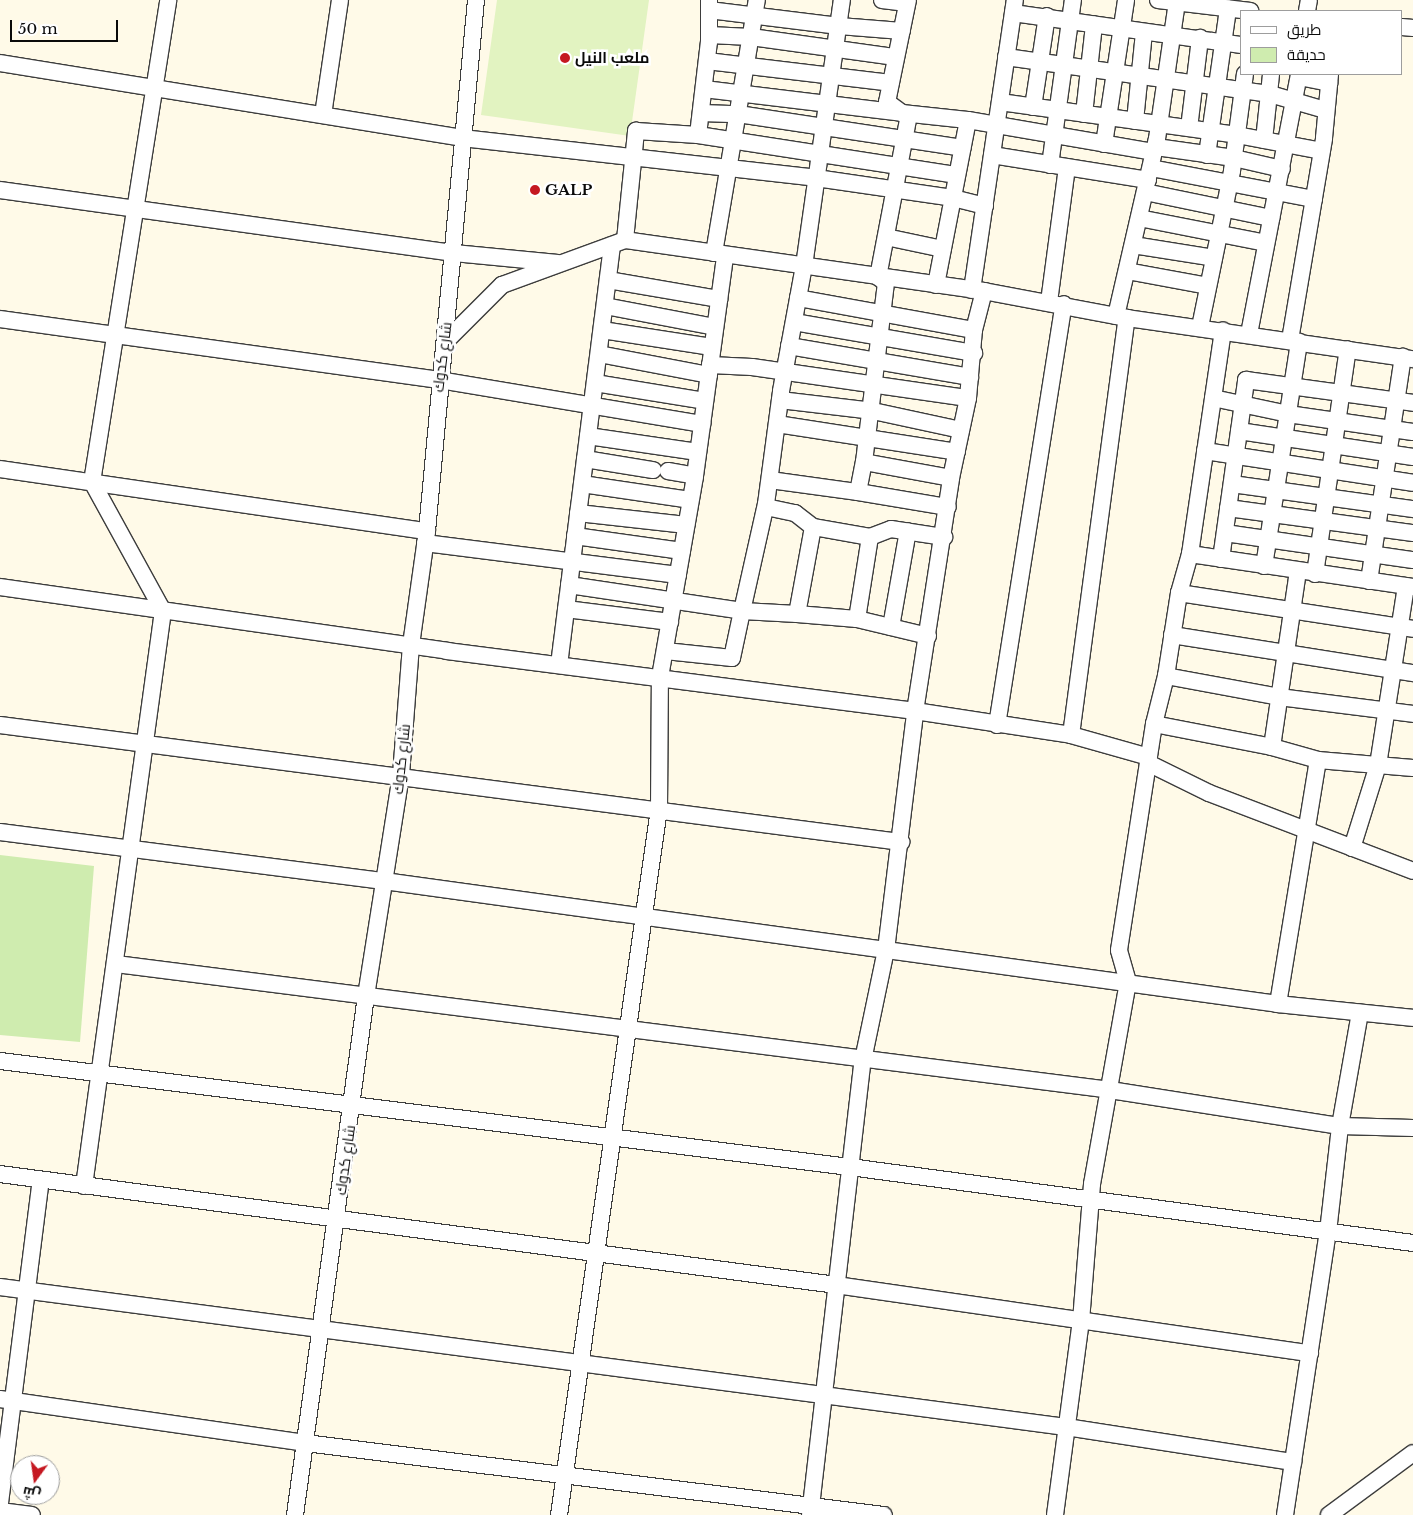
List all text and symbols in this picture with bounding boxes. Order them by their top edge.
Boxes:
scale bar [12,10,120,42]
legend [1240,10,1403,75]
text: 50 m [18,19,58,38]
text: طريق [1287,20,1321,39]
text: حديقة [1287,45,1326,64]
place label: ملعب النيل [575,49,649,67]
marker: ملعب النيل [559,52,571,64]
place label: GALP [545,181,592,199]
marker: GALP [529,184,541,196]
street label: شارع كدوك [429,321,455,393]
street label: شارع كدوك [388,723,414,795]
street label: شارع كدوك [331,1124,359,1196]
north arrow [10,1455,60,1505]
text: ش [21,1483,43,1504]

